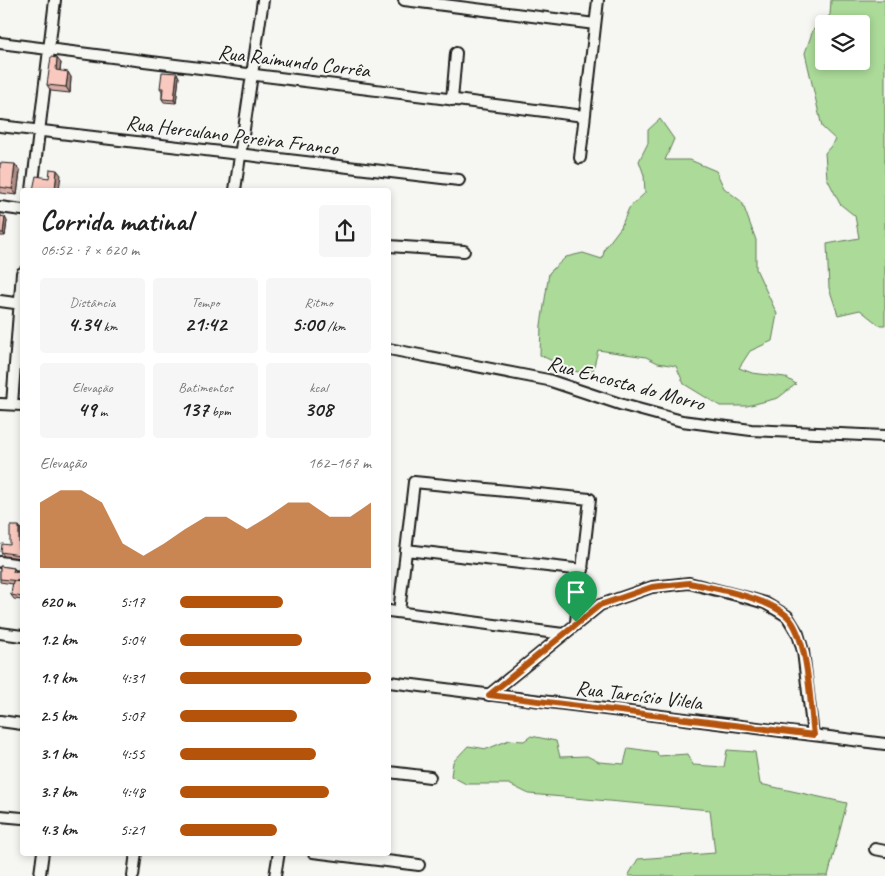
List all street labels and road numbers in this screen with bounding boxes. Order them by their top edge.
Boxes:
street label: Rua Raimundo Corrêa [216,39,373,83]
street label: Rua Herculano Pereira Franco [124,109,341,161]
street label: Rua Encosta do Morro [545,350,709,417]
street label: Rua Tarcísio Vilela [574,674,705,716]

